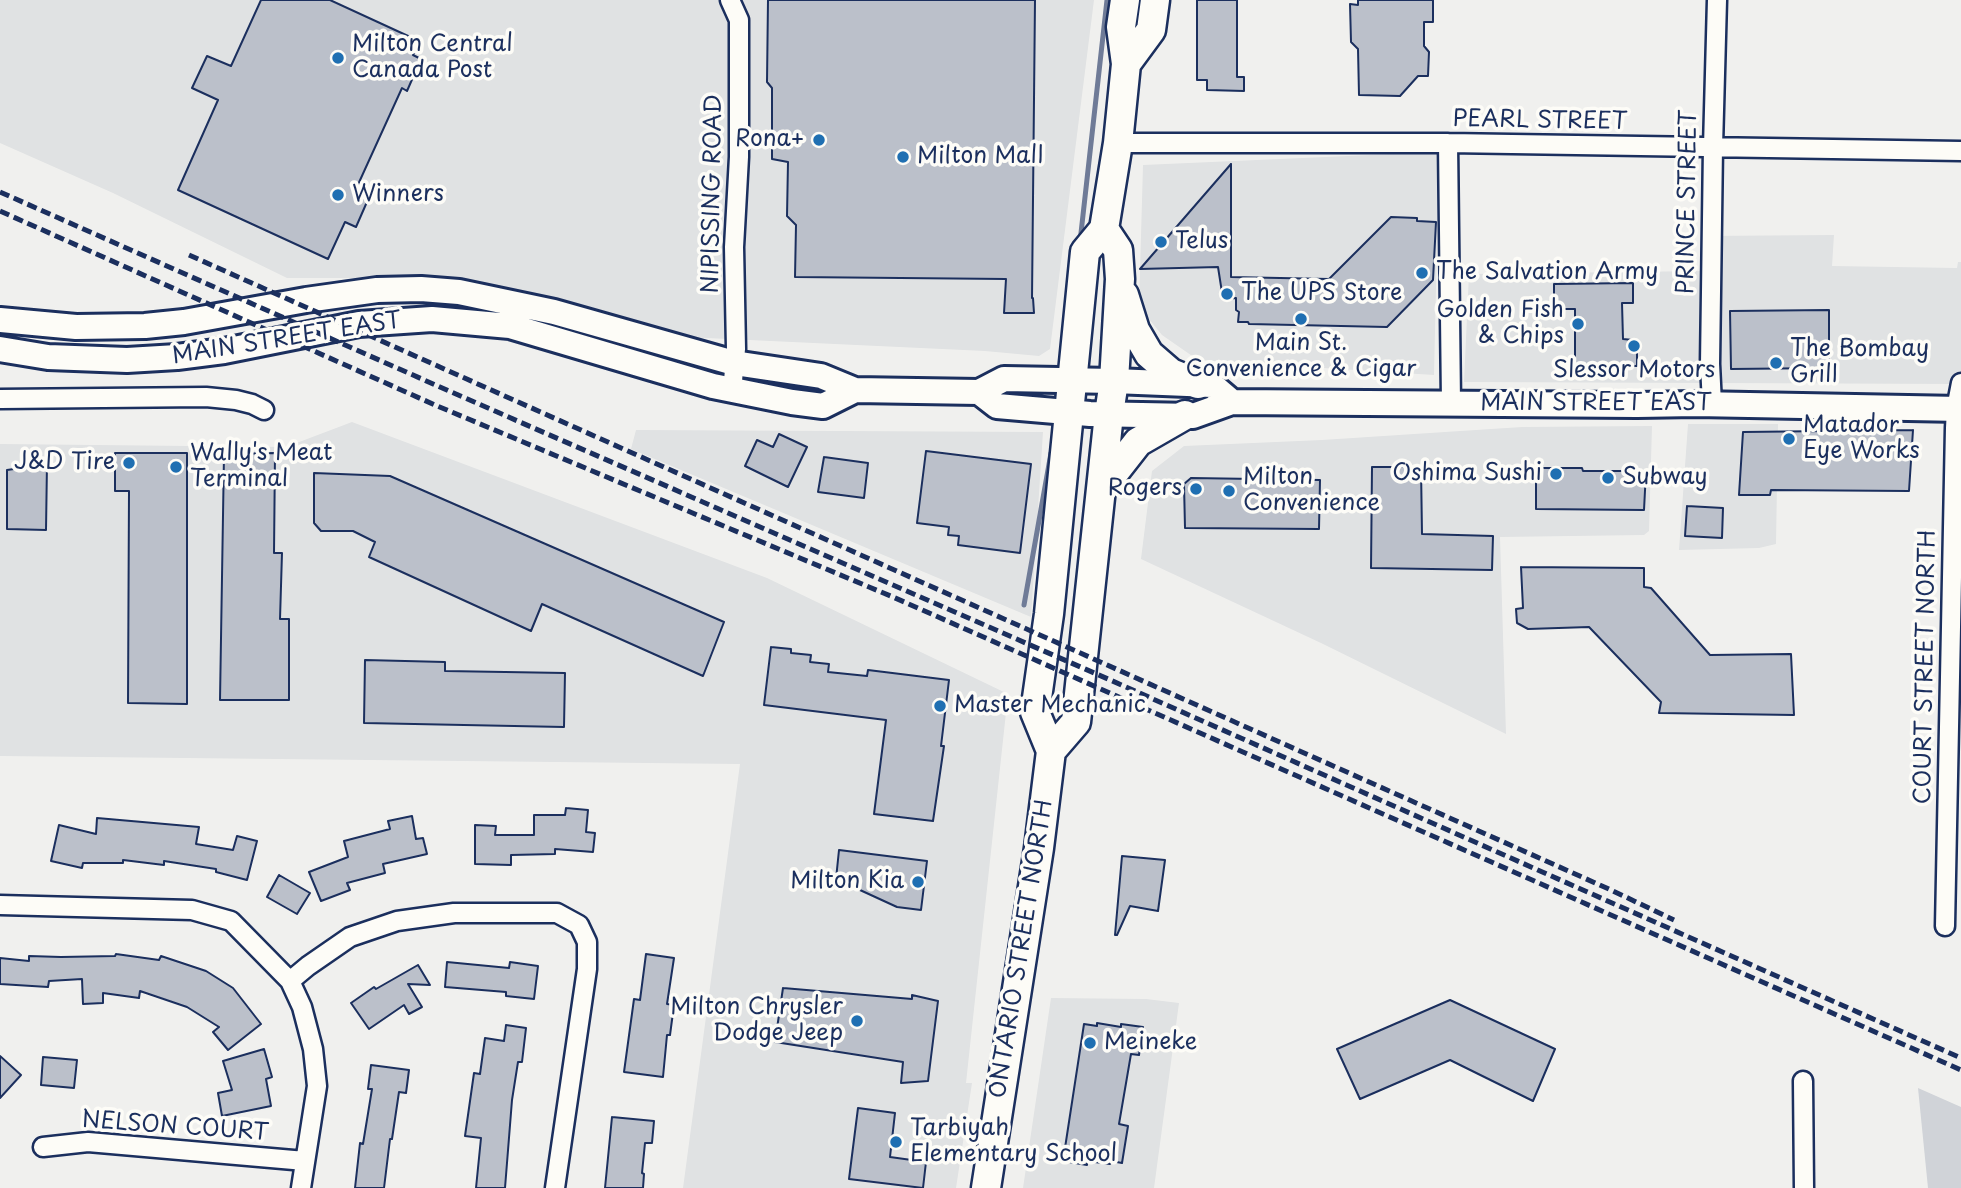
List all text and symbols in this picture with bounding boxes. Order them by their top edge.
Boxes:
place label: Milton Central Canada Post [352,31,513,85]
marker: Milton Central Canada Post [330,50,346,66]
street label: NIPISSING ROAD [697,94,729,294]
street label: PEARL STREET [1452,106,1628,136]
street label: PRINCE STREET [1673,110,1703,294]
place label: Rona+ [735,126,805,154]
marker: Rona+ [811,132,827,148]
place label: Milton Mall [917,143,1043,171]
marker: Milton Mall [895,149,911,165]
place label: Winners [352,181,444,209]
marker: Winners [330,187,346,203]
place label: Telus [1175,228,1228,256]
marker: Telus [1153,234,1169,250]
place label: The Salvation Army [1436,259,1659,287]
marker: The Salvation Army [1414,265,1430,281]
place label: The UPS Store [1241,280,1402,308]
marker: The UPS Store [1219,286,1235,302]
place label: Golden Fish & Chips [1437,297,1564,351]
street label: MAIN STREET EAST [170,307,404,371]
marker: Main St. Convenience & Cigar [1293,311,1309,327]
marker: Golden Fish & Chips [1570,316,1586,332]
place label: Main St. Convenience & Cigar [1186,330,1416,384]
place label: The Bombay Grill [1790,336,1929,390]
marker: Slessor Motors [1626,338,1642,354]
marker: The Bombay Grill [1768,355,1784,371]
place label: Slessor Motors [1553,357,1715,385]
street label: MAIN STREET EAST [1480,390,1712,418]
place label: Matador Eye Works [1803,412,1920,466]
marker: Matador Eye Works [1781,431,1797,447]
place label: Wally's Meat Terminal [190,440,332,494]
place label: J&D Tire [14,449,115,477]
marker: J&D Tire [121,455,137,471]
marker: Wally's Meat Terminal [168,459,184,475]
place label: Oshima Sushi [1392,460,1542,488]
place label: Milton Convenience [1243,464,1380,518]
place label: Subway [1622,464,1707,492]
marker: Oshima Sushi [1548,466,1564,482]
marker: Subway [1600,470,1616,486]
place label: Rogers [1108,475,1182,503]
marker: Rogers [1188,481,1204,497]
marker: Milton Convenience [1221,483,1237,499]
street label: COURT STREET NORTH [1910,529,1942,805]
place label: Master Mechanic [954,692,1146,720]
marker: Master Mechanic [932,698,948,714]
street label: ONTARIO STREET NORTH [985,798,1059,1100]
place label: Milton Kia [790,868,904,896]
marker: Milton Kia [910,874,926,890]
place label: Milton Chrysler Dodge Jeep [670,994,843,1048]
marker: Milton Chrysler Dodge Jeep [849,1013,865,1029]
place label: Meineke [1104,1029,1197,1057]
marker: Meineke [1082,1035,1098,1051]
street label: NELSON COURT [80,1107,270,1147]
place label: Tarbiyah Elementary School [910,1115,1117,1169]
marker: Tarbiyah Elementary School [888,1134,904,1150]

